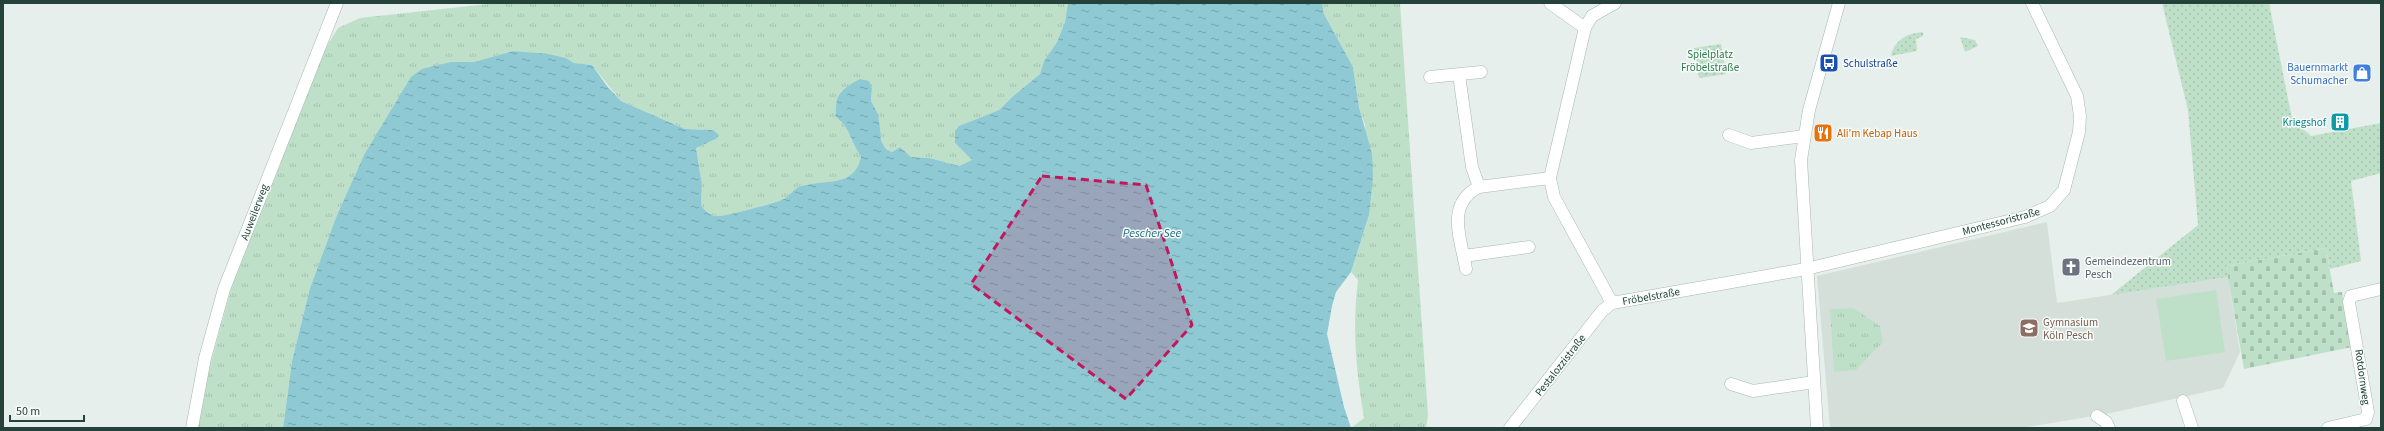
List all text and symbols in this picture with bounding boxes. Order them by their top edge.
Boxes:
park label: Spielplatz Fröbelstraße [1681,47,1740,75]
bus stop icon: Schulstraße [1818,52,1840,74]
place label: Schulstraße [1843,56,1898,71]
place label: Bauernmarkt Schumacher [2287,60,2348,88]
shop icon: Bauernmarkt Schumacher [2351,62,2373,84]
building icon: Kriegshof [2329,111,2351,133]
place label: Kriegshof [2282,115,2327,130]
restaurant icon: Ali'm Kebap Haus [1812,122,1834,144]
place label: Ali'm Kebap Haus [1837,126,1918,141]
street label: Auweilerweg [237,182,272,242]
street label: Montessoristraße [1961,204,2042,239]
water label: Pescher See [1123,225,1181,242]
place label: Gemeindezentrum Pesch [2085,254,2171,282]
church icon: Gemeindezentrum Pesch [2060,256,2082,278]
street label: Fröbelstraße [1621,284,1682,309]
place label: Gymnasium Köln Pesch [2043,315,2098,343]
school or university icon: Gymnasium Köln Pesch [2018,317,2040,339]
street label: Pestalozzistraße [1532,331,1590,399]
street label: Rotdornweg [2351,348,2374,406]
scale bar [10,397,84,423]
text: 50 m [16,403,40,420]

